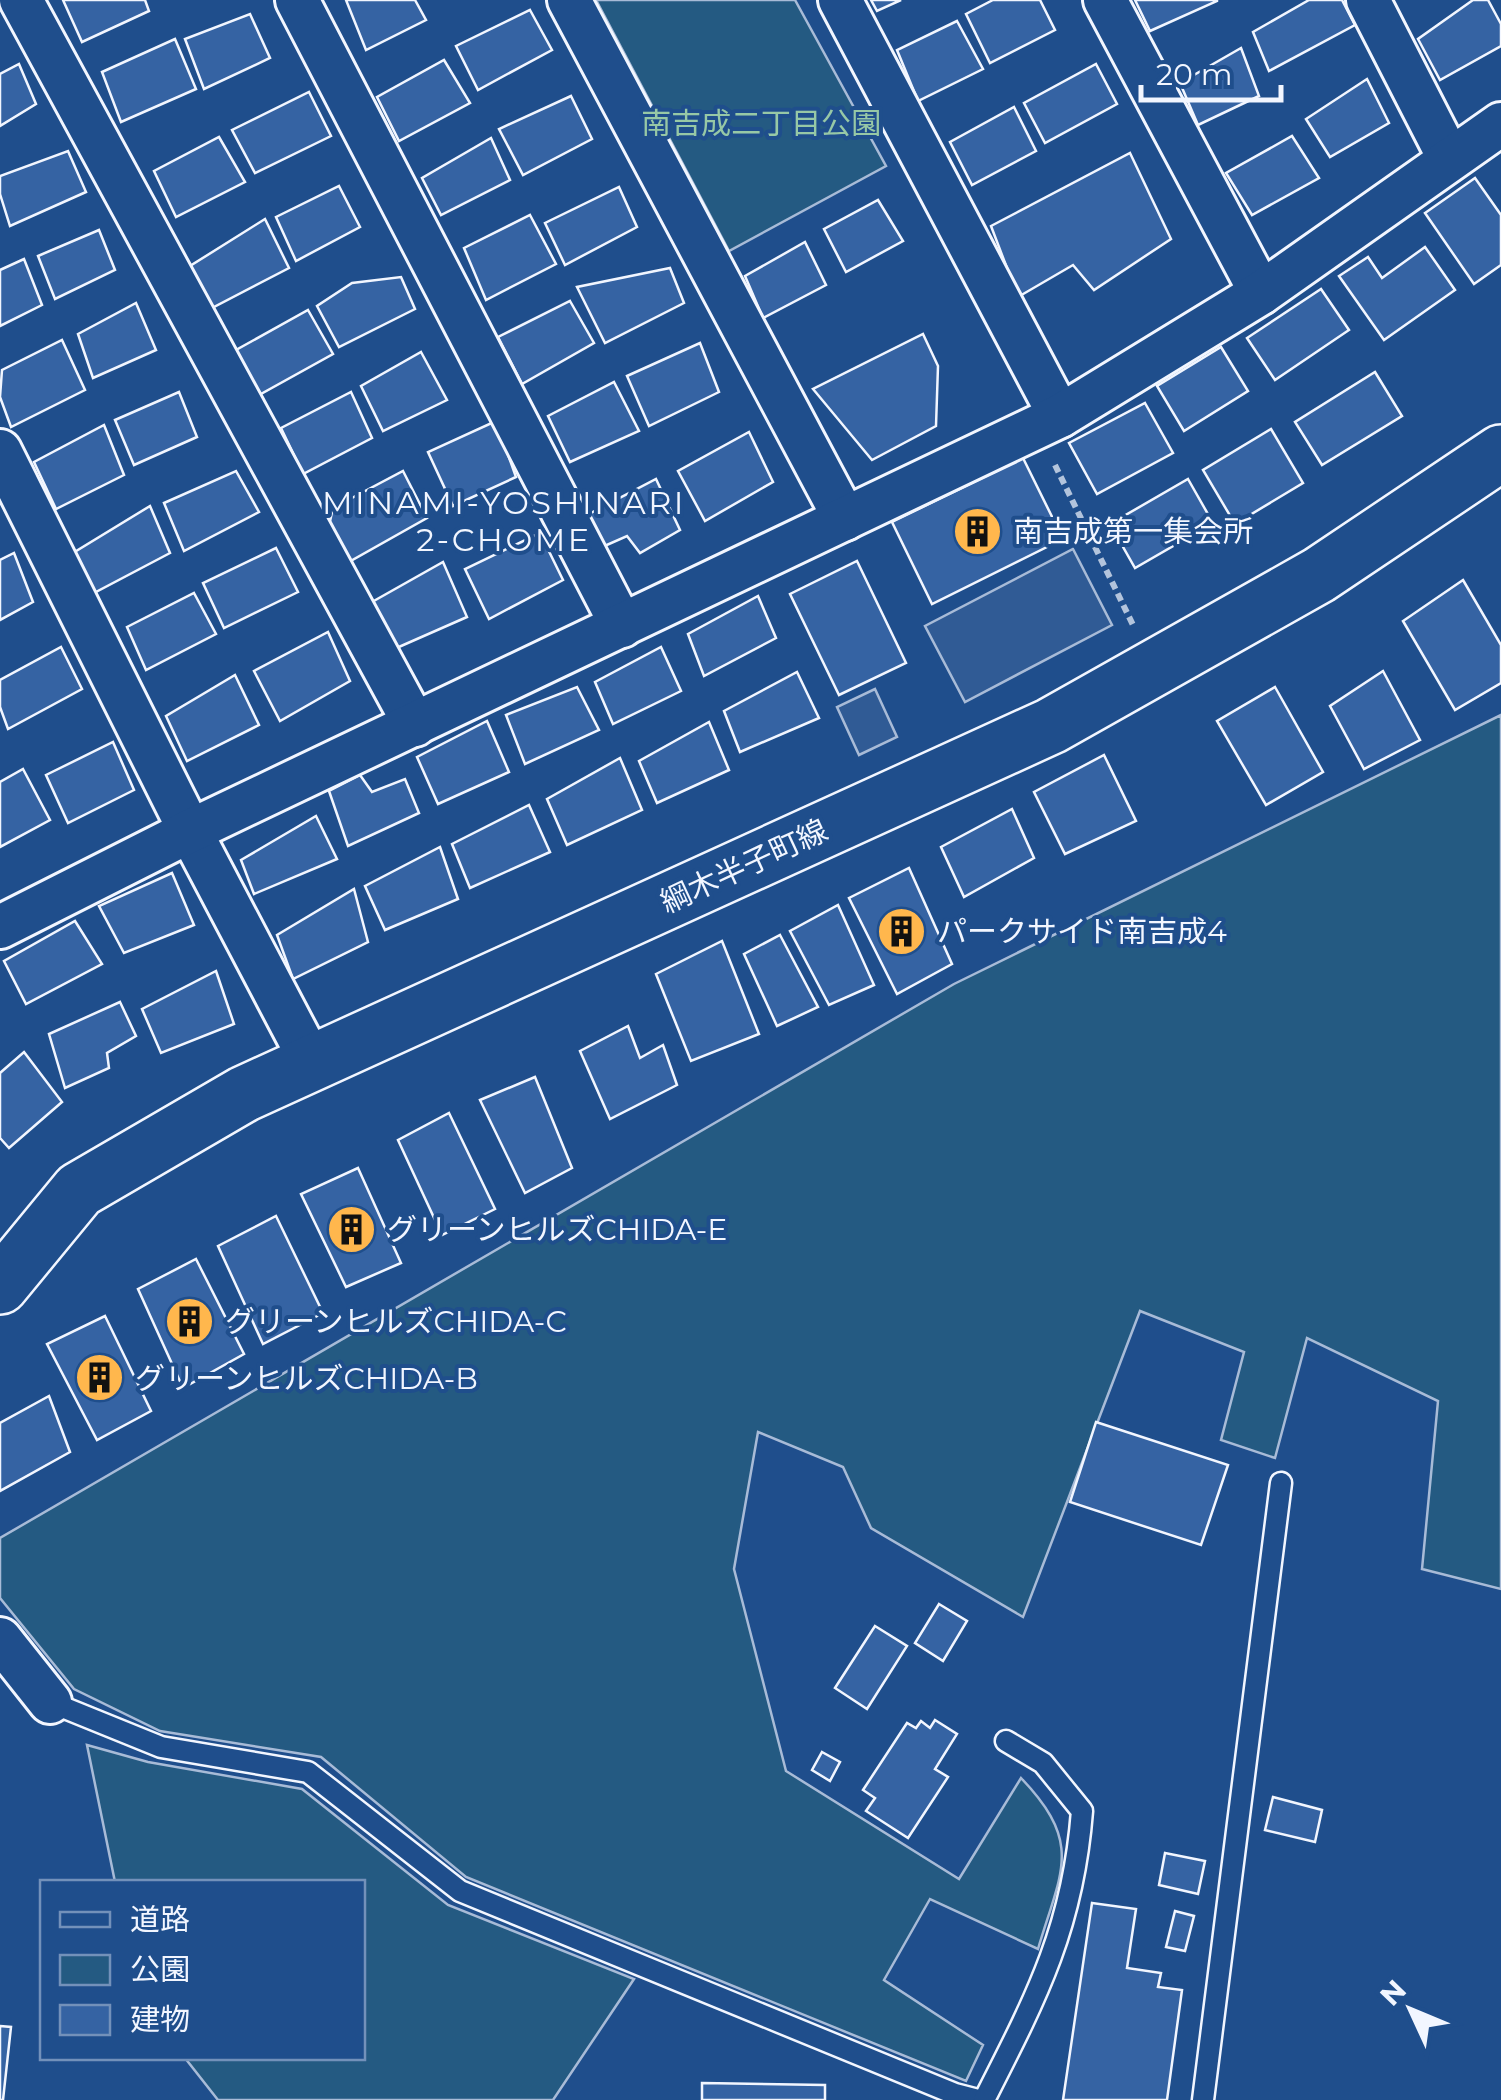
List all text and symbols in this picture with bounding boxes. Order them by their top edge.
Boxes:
scale bar [1141,40,1281,102]
text: 20 m [1156,56,1233,93]
park label: 南吉成二丁目公園 [641,105,881,142]
district label: MINAMI-YOSHINARI 2-CHOME [322,483,686,559]
building icon: 南吉成第一集会所 [952,505,1004,557]
place label: 南吉成第一集会所 [1013,513,1253,550]
street label: 綱木半子町線 [655,811,833,921]
building icon: パークサイド南吉成4 [876,905,928,957]
place label: パークサイド南吉成4 [937,913,1227,950]
building icon: グリーンヒルズCHIDA-E [326,1203,378,1255]
place label: グリーンヒルズCHIDA-E [387,1211,727,1248]
building icon: グリーンヒルズCHIDA-C [164,1295,216,1347]
place label: グリーンヒルズCHIDA-C [225,1303,567,1340]
building icon: グリーンヒルズCHIDA-B [74,1352,126,1404]
place label: グリーンヒルズCHIDA-B [135,1360,478,1397]
legend [40,1880,365,2060]
text: 道路 [130,1901,190,1938]
text: 公園 [130,1951,190,1988]
north arrow [1361,1960,1461,2060]
text: N [1373,1973,1413,2013]
text: 建物 [130,2001,190,2038]

